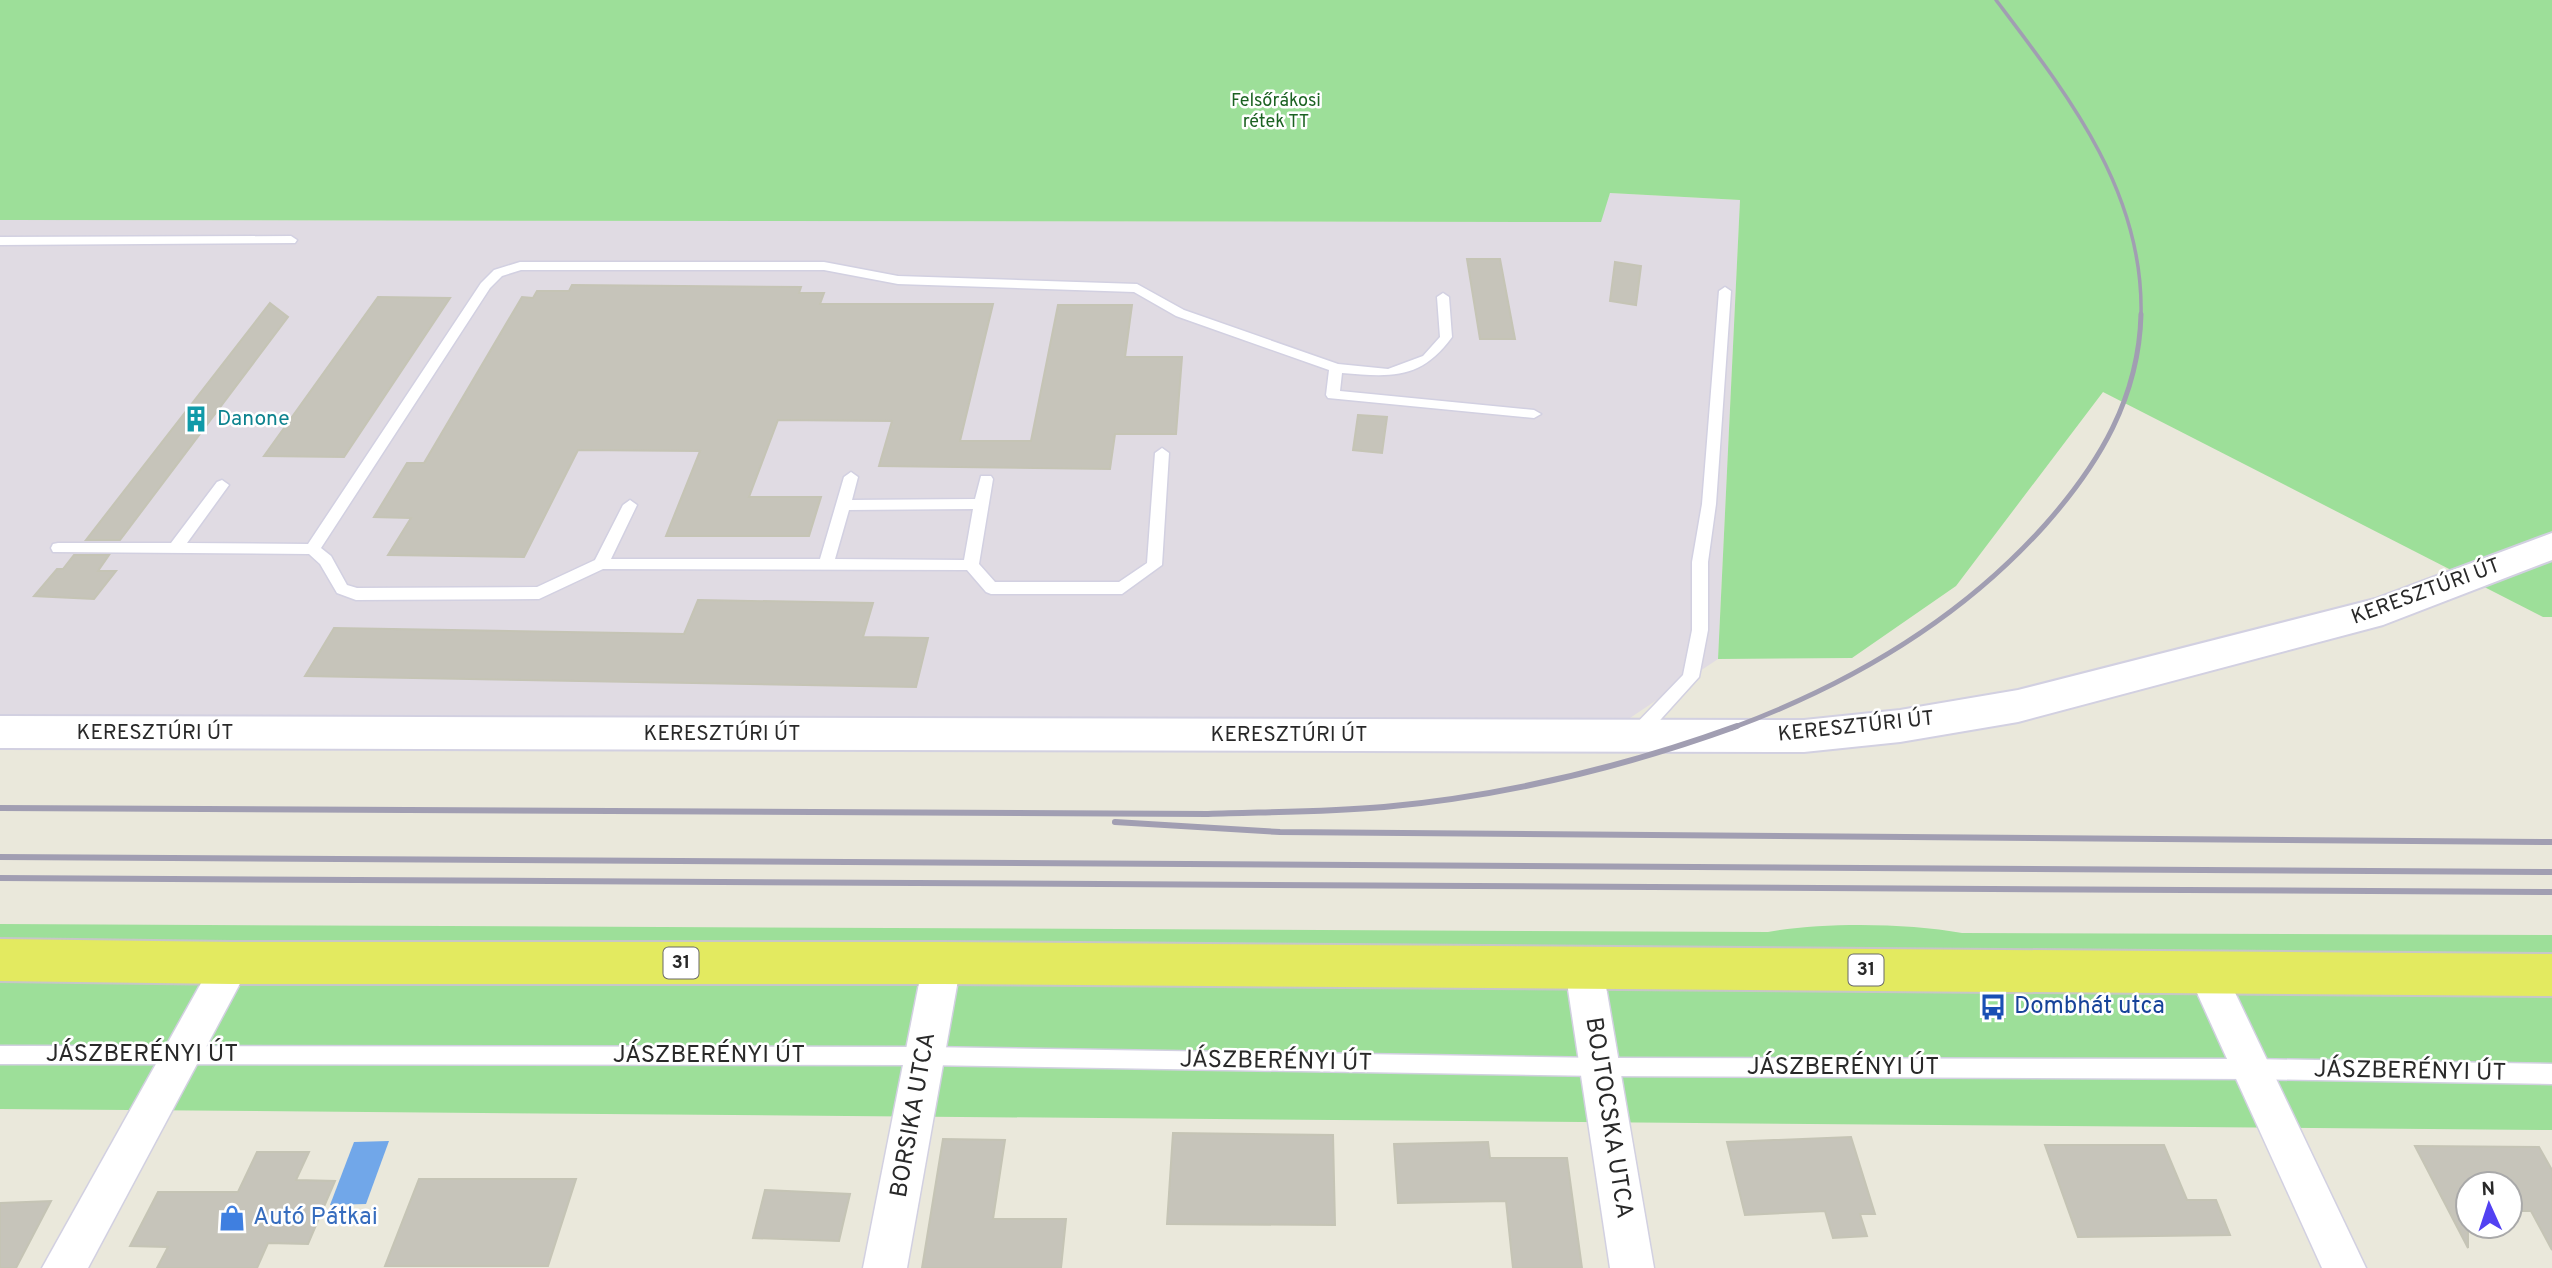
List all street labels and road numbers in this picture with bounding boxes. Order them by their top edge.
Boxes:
street label: KERESZTÚRI ÚT [2347,552,2504,632]
street label: KERESZTÚRI ÚT [1776,704,1935,749]
street label: KERESZTÚRI ÚT [77,719,233,747]
street label: KERESZTÚRI ÚT [644,720,800,748]
street label: KERESZTÚRI ÚT [1211,721,1367,749]
road number: 31 [664,948,698,979]
road number: 31 [1848,954,1884,986]
street label: BOJTOCSKA UTCA [1577,1015,1639,1221]
street label: BORSIKA UTCA [885,1030,943,1200]
street label: JÁSZBERÉNYI ÚT [46,1038,238,1070]
street label: JÁSZBERÉNYI ÚT [613,1039,805,1071]
street label: JÁSZBERÉNYI ÚT [1179,1043,1373,1079]
street label: JÁSZBERÉNYI ÚT [1747,1051,1939,1083]
street label: JÁSZBERÉNYI ÚT [2313,1053,2507,1089]

